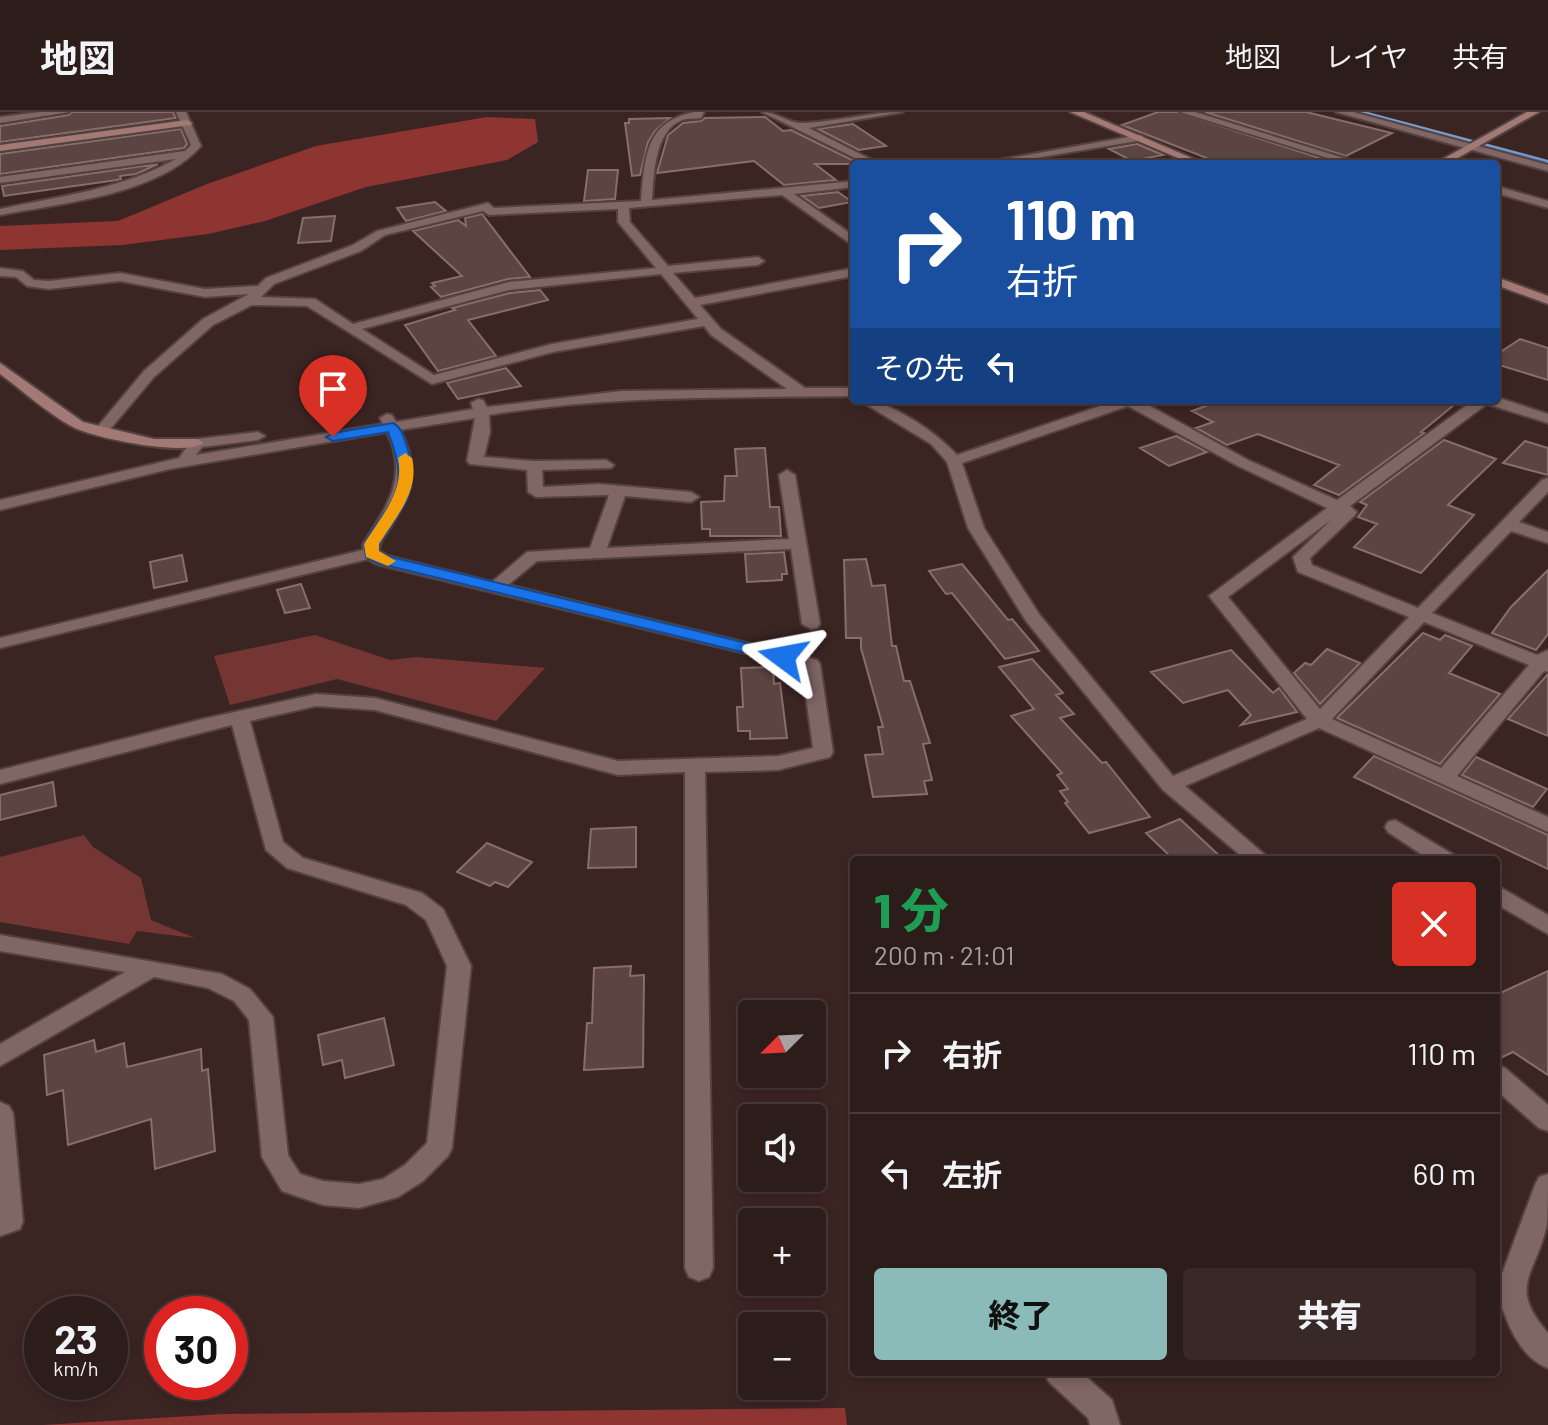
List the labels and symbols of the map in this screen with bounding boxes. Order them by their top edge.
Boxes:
pin [299,355,367,437]
position arrow [741,615,825,699]
north arrow [738,1000,826,1088]
speed limit sign: 30 [144,1296,248,1400]

